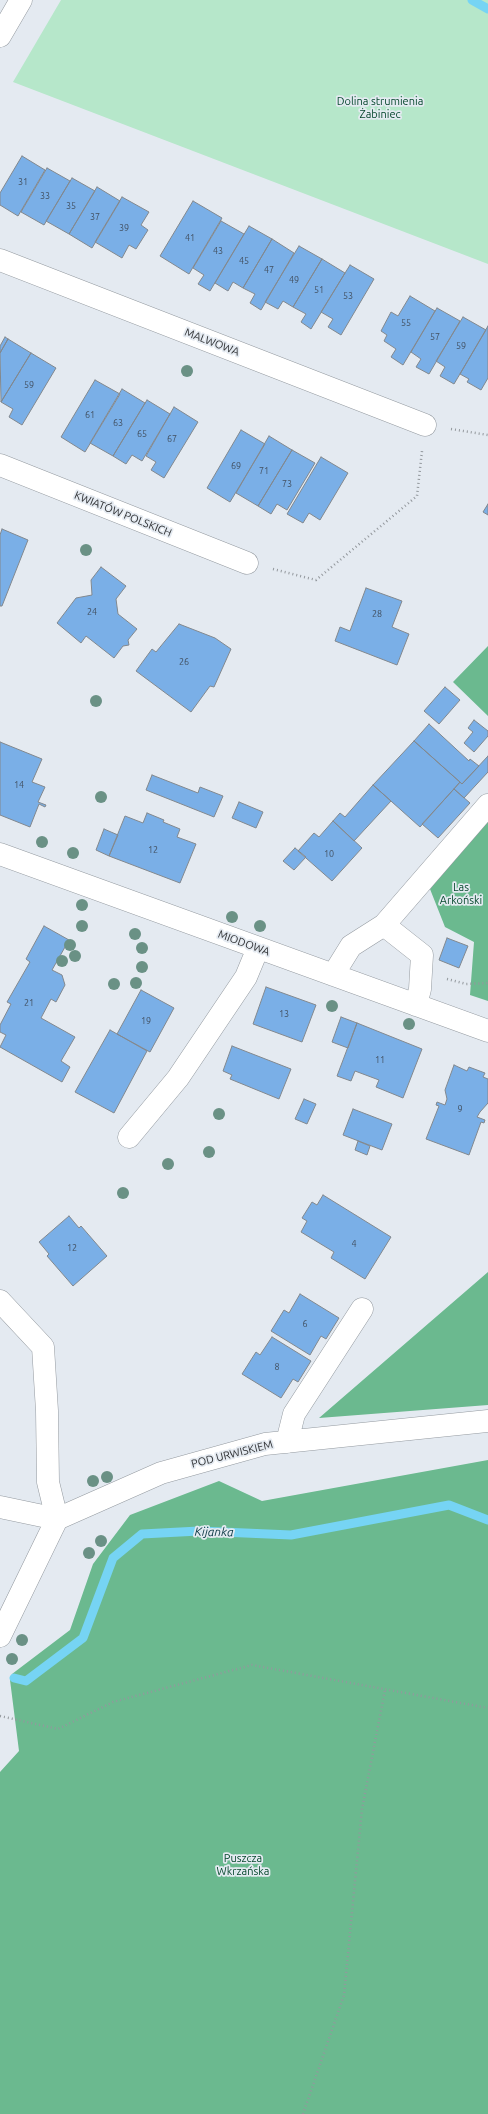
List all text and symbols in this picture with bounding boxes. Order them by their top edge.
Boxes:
park label: Dolina strumienia Żabiniec [337,94,423,120]
house number: 31 [18,177,28,187]
house number: 33 [40,191,50,201]
house number: 35 [66,201,76,211]
house number: 37 [90,212,100,222]
house number: 39 [119,223,129,233]
house number: 41 [185,233,195,243]
house number: 43 [213,246,223,256]
house number: 45 [239,256,249,266]
house number: 47 [264,265,274,275]
house number: 49 [289,275,299,285]
house number: 51 [314,285,324,295]
house number: 53 [343,291,353,301]
house number: 55 [401,318,411,328]
street label: MALWOWA [183,325,241,359]
house number: 57 [430,332,440,342]
house number: 59 [456,341,466,351]
house number: 59 [24,380,34,390]
house number: 61 [85,410,95,420]
house number: 63 [113,418,123,428]
house number: 65 [137,429,147,439]
house number: 67 [167,434,177,444]
house number: 69 [231,461,241,471]
house number: 71 [259,466,269,476]
house number: 73 [282,479,292,489]
street label: KWIATÓW POLSKICH [72,488,174,540]
house number: 24 [87,607,97,617]
house number: 28 [372,609,382,619]
house number: 26 [179,657,189,667]
house number: 14 [14,780,24,790]
house number: 12 [148,845,158,855]
house number: 10 [324,849,334,859]
park label: Las Arkoński [440,880,482,906]
street label: MIODOWA [216,927,272,959]
house number: 21 [24,998,34,1008]
house number: 13 [279,1009,289,1019]
house number: 19 [141,1016,151,1026]
house number: 11 [375,1055,385,1065]
house number: 9 [457,1104,463,1114]
house number: 4 [351,1239,357,1249]
house number: 12 [67,1243,77,1253]
house number: 6 [302,1319,308,1329]
house number: 8 [274,1362,280,1372]
street label: POD URWISKIEM [190,1437,274,1471]
water label: Kijanka [194,1524,234,1540]
park label: Puszcza Wkrzańska [217,1851,269,1877]

